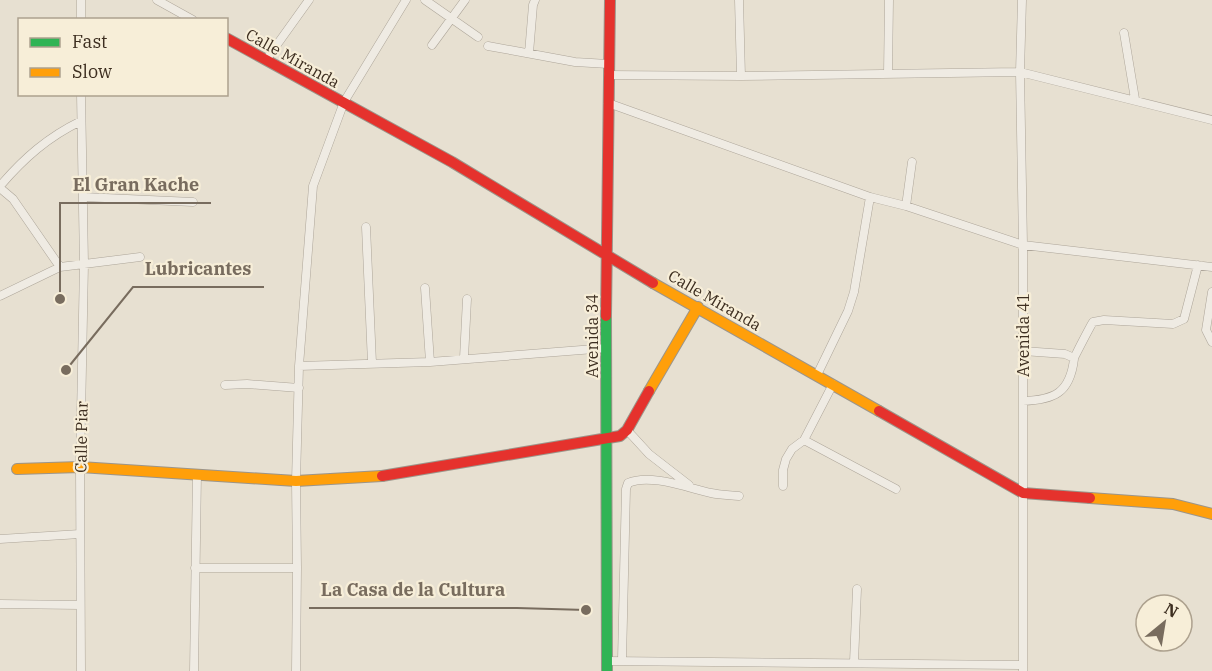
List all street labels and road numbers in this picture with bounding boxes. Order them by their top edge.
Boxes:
street label: Calle Miranda [243,24,344,92]
street label: Calle Miranda [665,265,765,335]
street label: Avenida 41 [1013,293,1033,377]
street label: Avenida 34 [582,294,602,378]
street label: Calle Piar [70,401,92,473]

